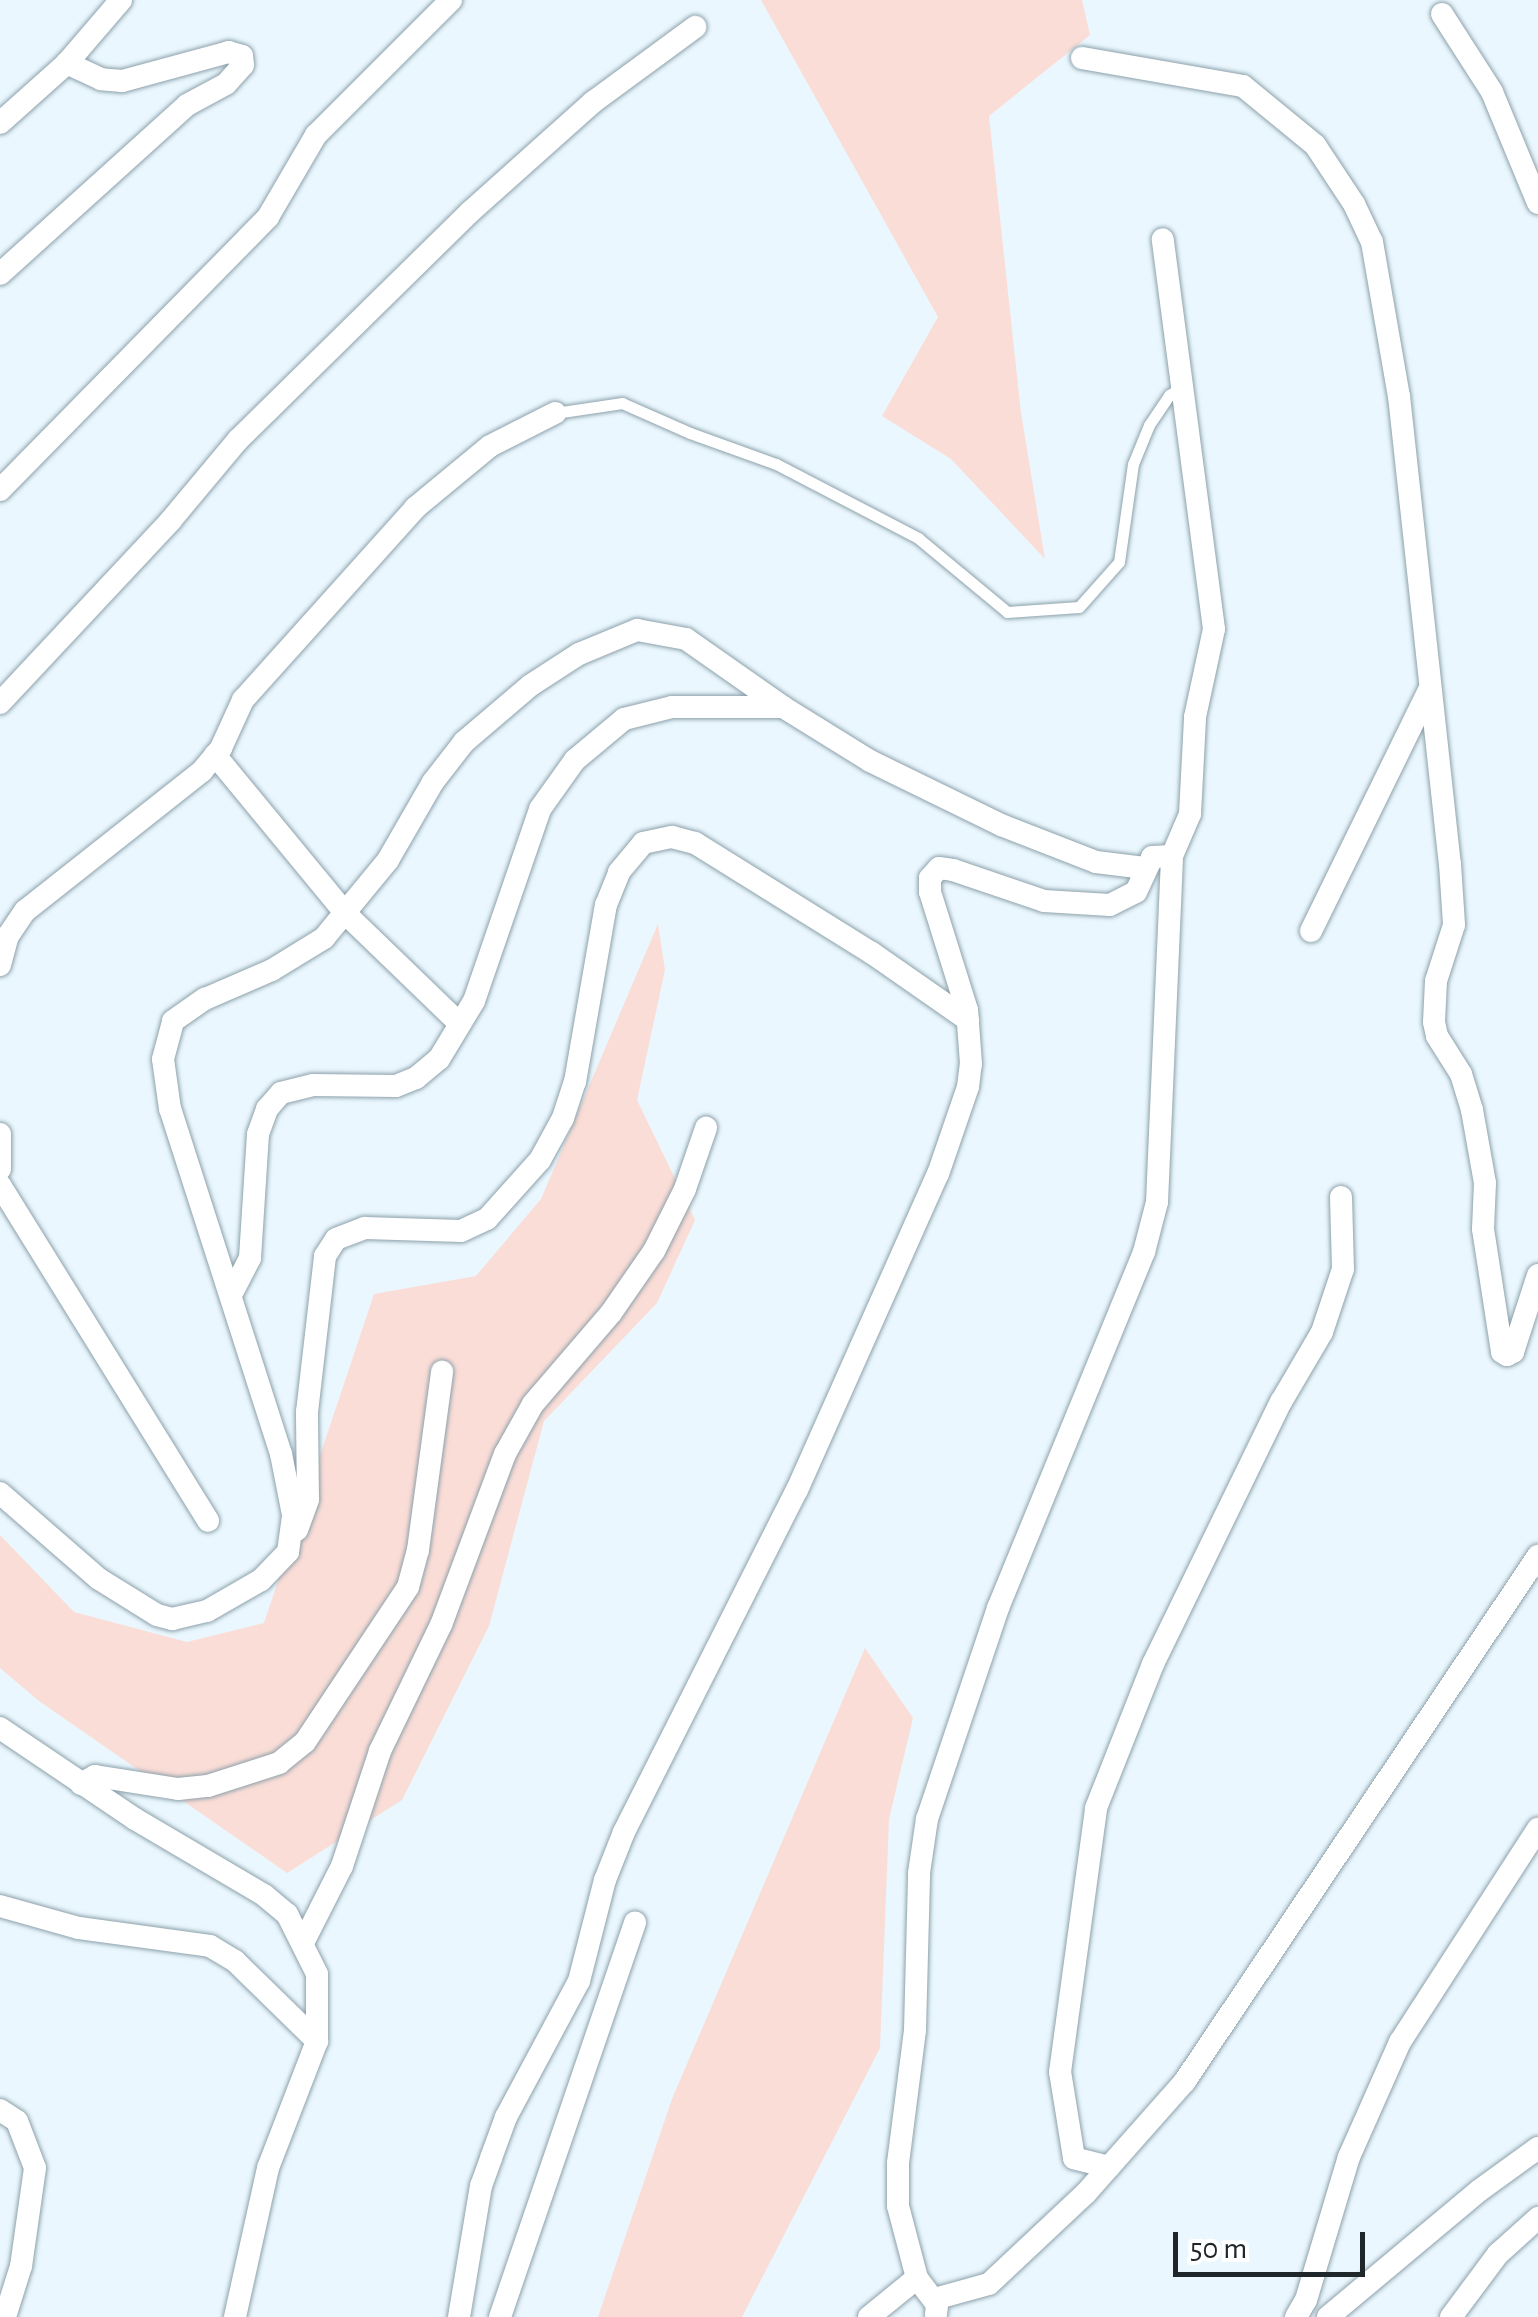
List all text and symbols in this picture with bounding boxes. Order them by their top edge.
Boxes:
scale bar [1178,2212,1370,2274]
text: 50 m [1190,2234,1247,2264]

